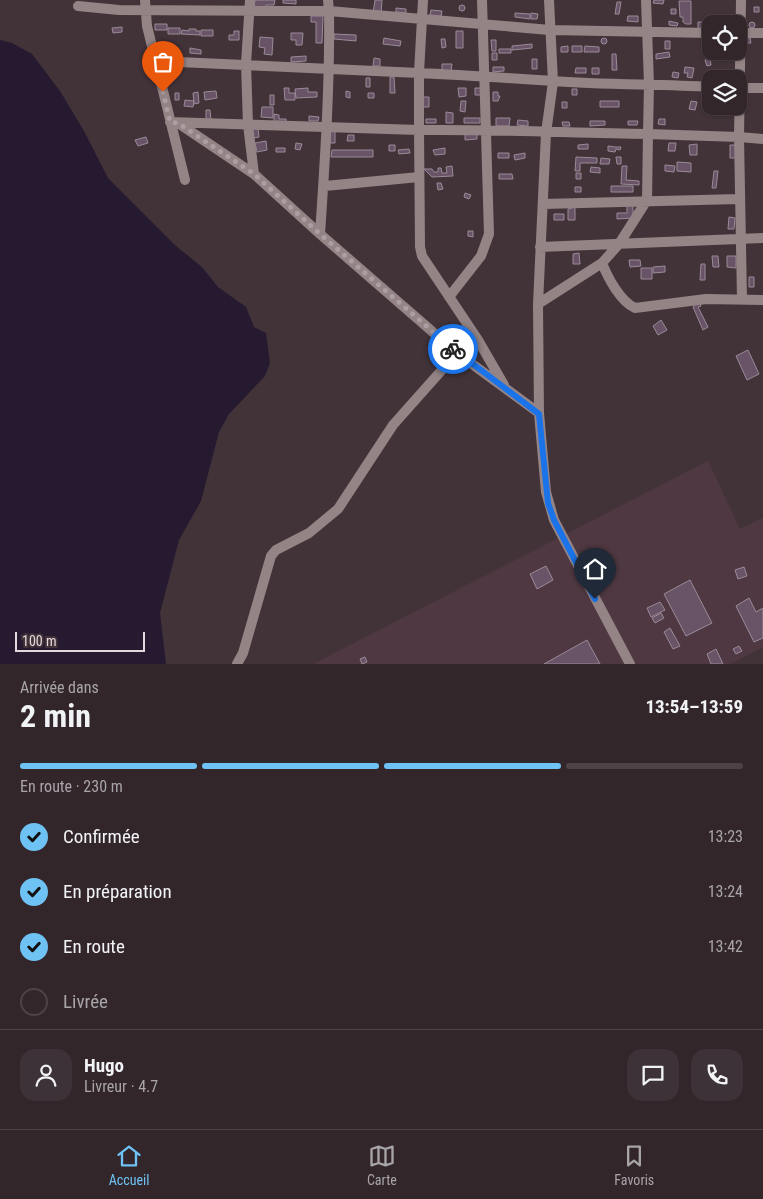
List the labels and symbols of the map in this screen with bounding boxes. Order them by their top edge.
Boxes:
pin [142,41,184,92]
courier [428,324,478,374]
pin [574,548,616,599]
scale bar [15,629,145,652]

